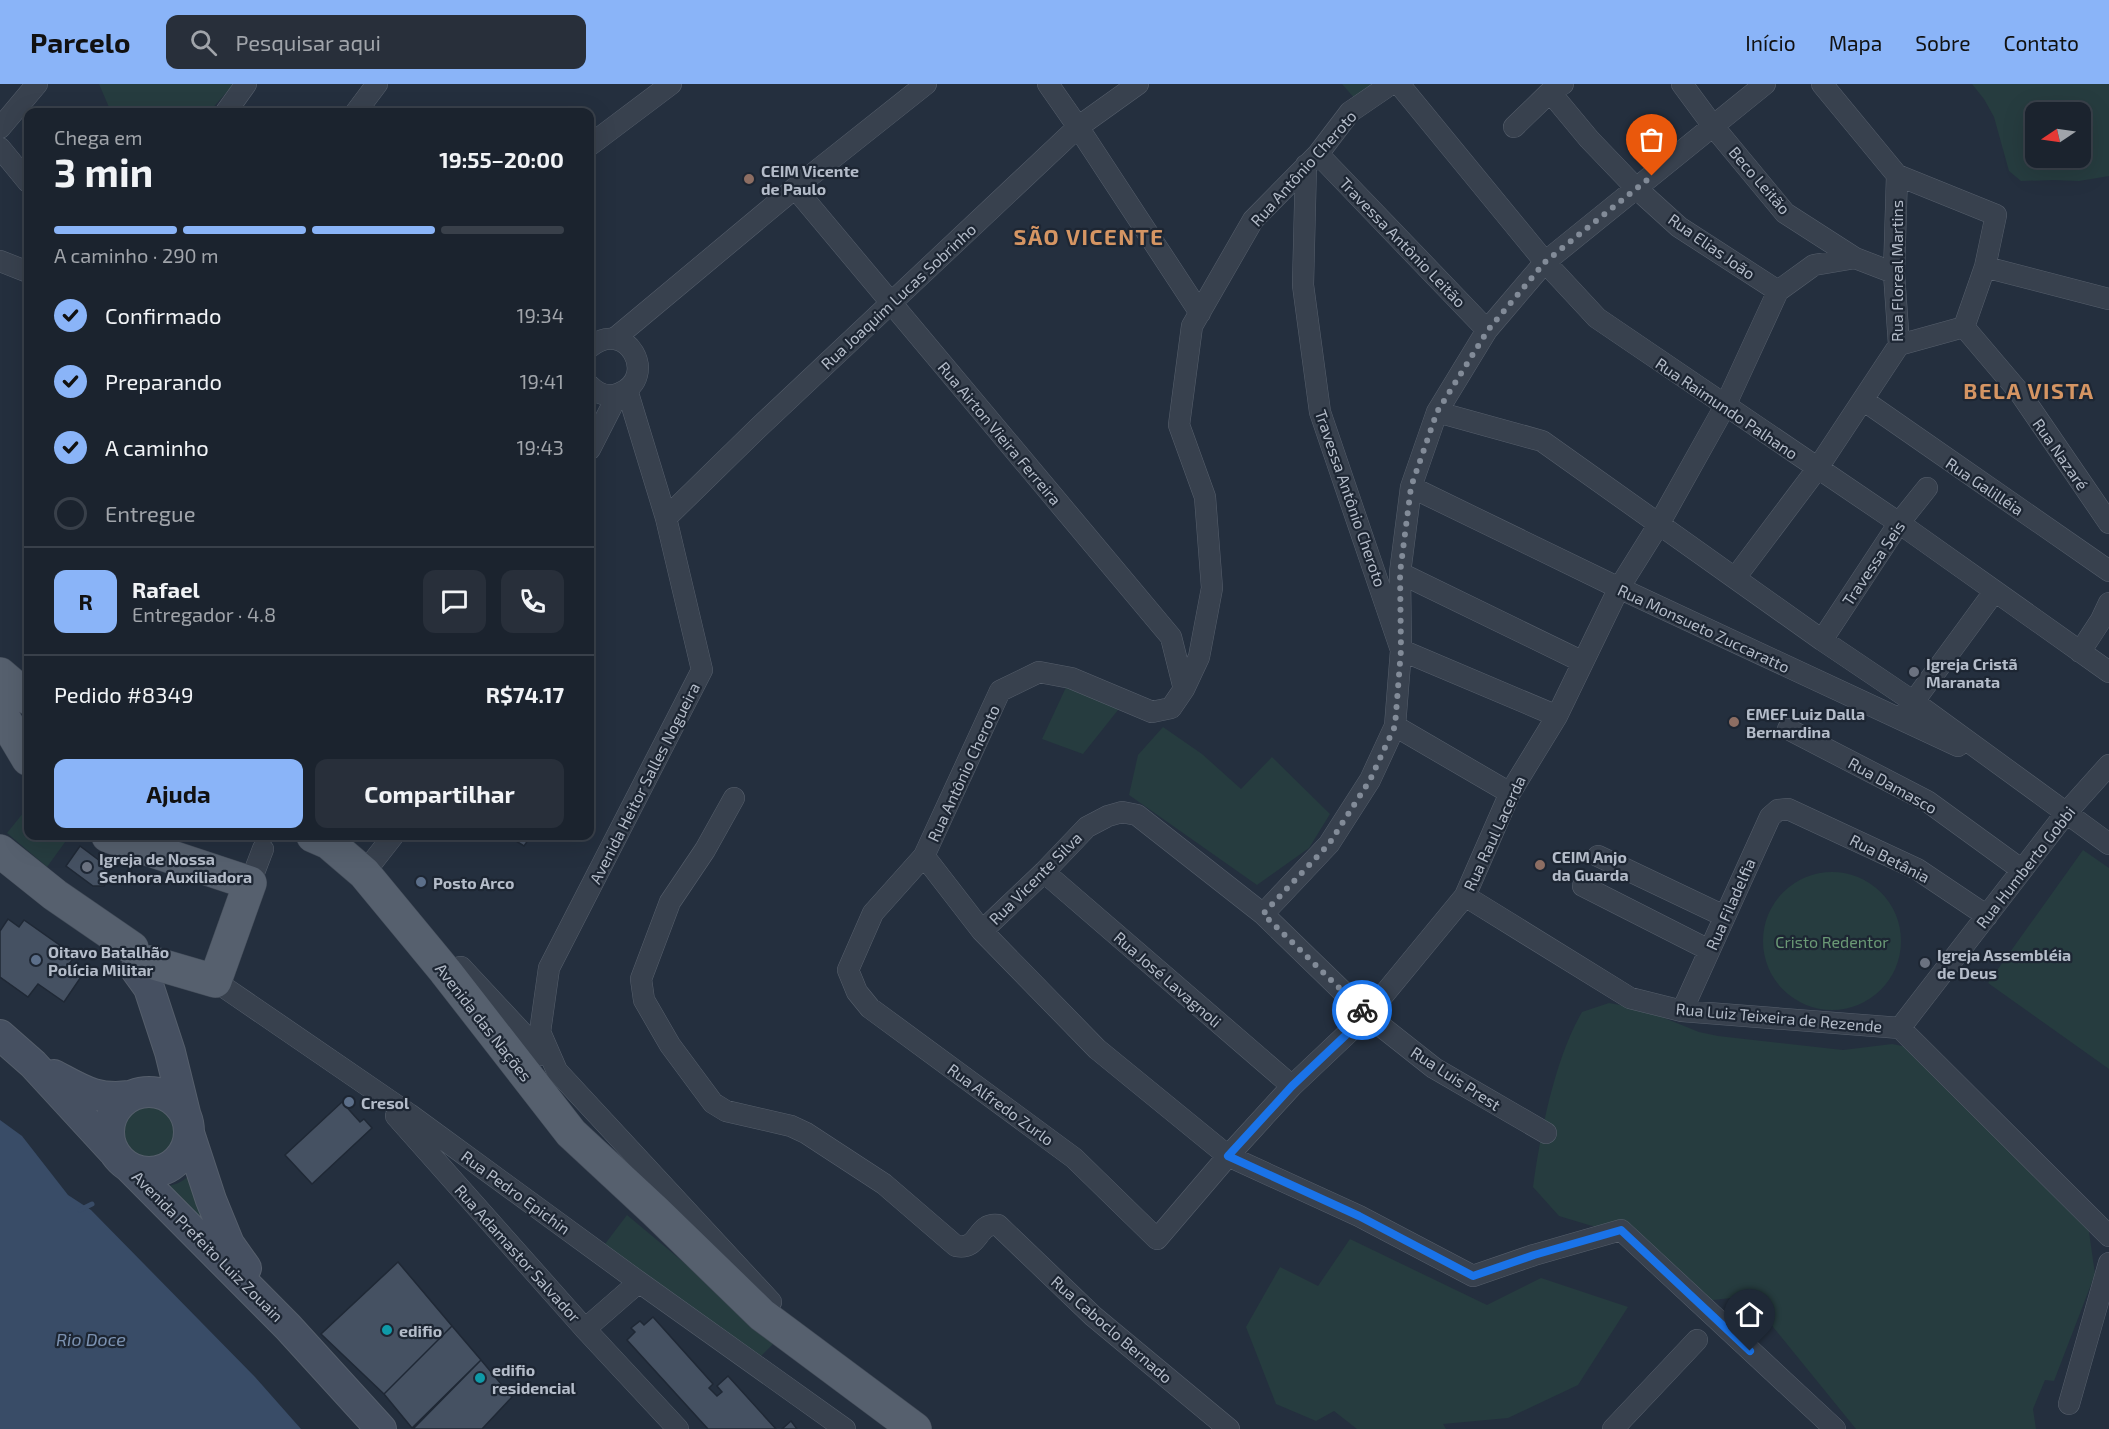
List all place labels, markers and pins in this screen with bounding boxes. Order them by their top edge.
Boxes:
pin [1626,114,1677,176]
place label: CEIM Vicente de Paulo [761,161,859,198]
marker: CEIM Vicente de Paulo [742,172,756,186]
place label: Igreja Cristã Maranata [1926,654,2018,691]
marker: Igreja Cristã Maranata [1907,665,1921,679]
place label: EMEF Luiz Dalla Bernardina [1746,704,1865,741]
marker: EMEF Luiz Dalla Bernardina [1727,715,1741,729]
place label: CEIM Anjo da Guarda [1552,847,1629,884]
place label: Igreja de Nossa Senhora Auxiliadora [99,849,252,886]
marker: CEIM Anjo da Guarda [1533,858,1547,872]
marker: Igreja de Nossa Senhora Auxiliadora [80,860,94,874]
place label: Posto Arco [433,873,514,892]
marker: Posto Arco [414,875,428,889]
place label: Oitavo Batalhão Polícia Militar [48,942,169,979]
place label: Igreja Assembléia de Deus [1937,945,2071,982]
marker: Oitavo Batalhão Polícia Militar [29,953,43,967]
marker: Igreja Assembléia de Deus [1918,956,1932,970]
place label: Cresol [361,1093,410,1112]
marker: Cresol [342,1095,356,1109]
pin [1724,1289,1775,1351]
place label: edifio [399,1321,442,1340]
marker: edifio [380,1323,394,1337]
place label: edifio residencial [492,1360,577,1397]
marker: edifio residencial [473,1371,487,1385]

